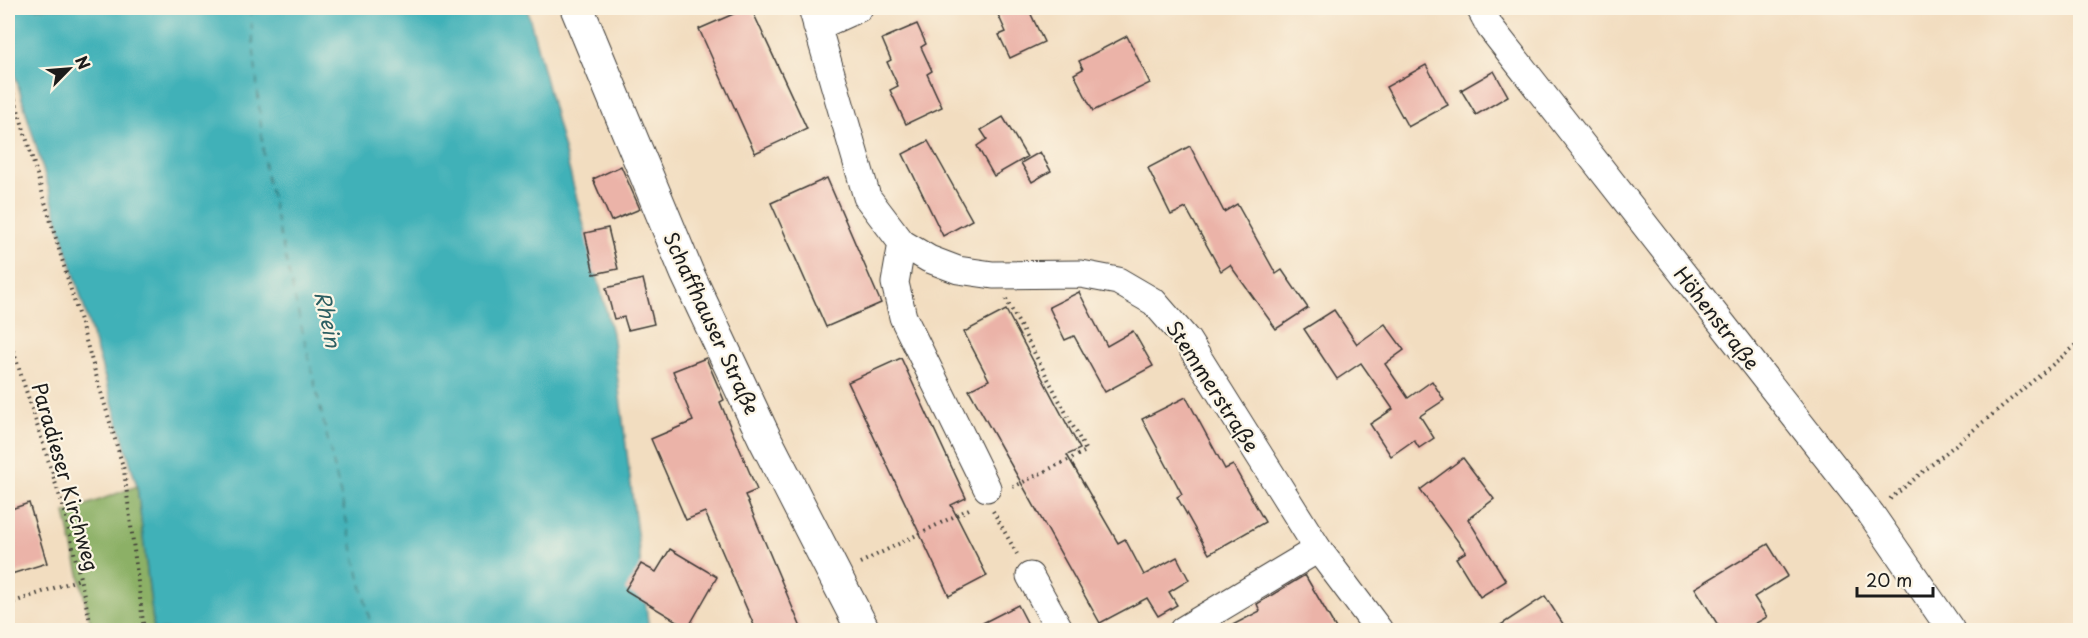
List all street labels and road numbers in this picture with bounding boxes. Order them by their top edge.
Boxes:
street label: Schaffhauser Straße [656,227,768,419]
street label: Höhenstraße [1667,260,1767,376]
street label: Stemmerstraße [1159,314,1267,458]
street label: Paradieser Kirchweg [25,379,107,575]

